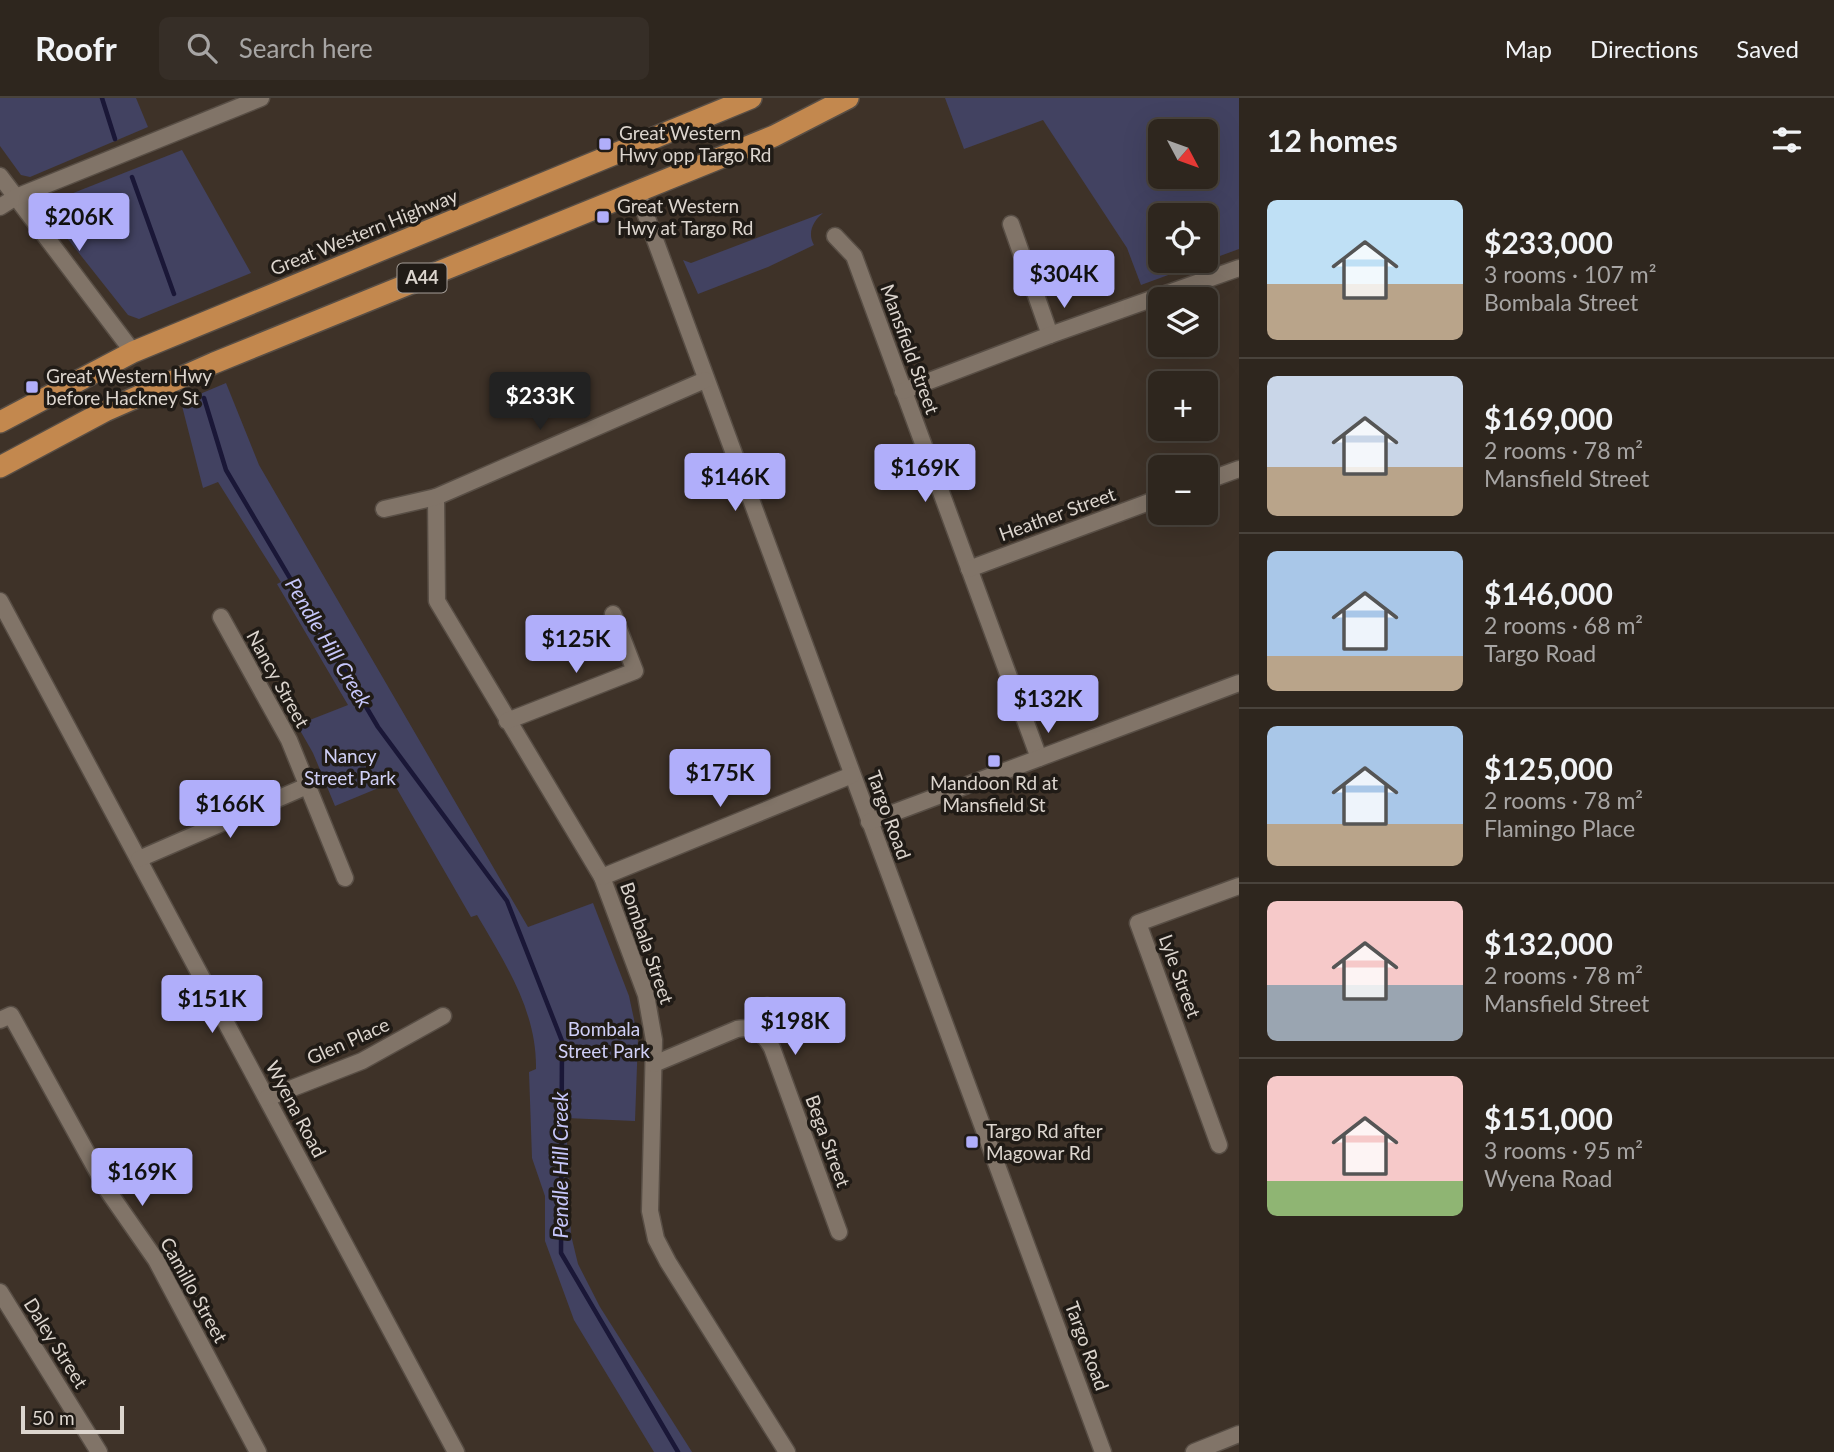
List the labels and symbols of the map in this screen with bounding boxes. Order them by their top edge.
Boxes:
north arrow [1148,119,1218,189]
place label: Great Western Hwy opp Targo Rd [619,121,771,166]
marker: Great Western Hwy opp Targo Rd [597,136,613,152]
street label: Great Western Highway [267,183,461,280]
pin: $206K [30,194,128,253]
place label: Great Western Hwy at Targo Rd [617,194,754,239]
marker: Great Western Hwy at Targo Rd [595,209,611,225]
pin: $304K [1015,250,1113,310]
road number: A44 [398,264,446,293]
street label: Mansfield Street [876,281,945,417]
place label: Great Western Hwy before Hackney St [46,364,212,409]
pin: $233K [491,372,589,432]
marker: Great Western Hwy before Hackney St [24,379,40,395]
pin: $169K [876,444,974,504]
pin: $146K [686,454,784,513]
street label: Heather Street [995,482,1118,545]
water label: Pendle Hill Creek [281,573,378,713]
pin: $125K [527,616,625,675]
street label: Nancy Street [242,626,315,732]
pin: $132K [999,676,1097,735]
park label: Nancy Street Park [304,744,396,789]
pin: $175K [671,750,769,809]
marker: Mandoon Rd at Mansfield St [986,753,1002,769]
street label: Targo Road [863,767,916,862]
place label: Mandoon Rd at Mansfield St [930,771,1058,816]
pin: $166K [181,780,279,840]
street label: Bombala Street [616,879,679,1007]
street label: Lyle Street [1155,931,1206,1021]
pin: $151K [163,976,261,1035]
pin: $198K [746,998,844,1057]
street label: Glen Place [303,1012,393,1069]
park label: Bombala Street Park [558,1017,650,1062]
street label: Wyena Road [261,1057,331,1161]
water label: Pendle Hill Creek [547,1090,572,1239]
street label: Bega Street [801,1092,856,1190]
place label: Targo Rd after Magowar Rd [986,1119,1103,1164]
marker: Targo Rd after Magowar Rd [964,1134,980,1150]
pin: $169K [93,1148,191,1208]
street label: Camillo Street [156,1233,233,1347]
street label: Daley Street [20,1293,93,1392]
street label: Targo Road [1061,1298,1114,1393]
scale bar [21,1403,124,1435]

